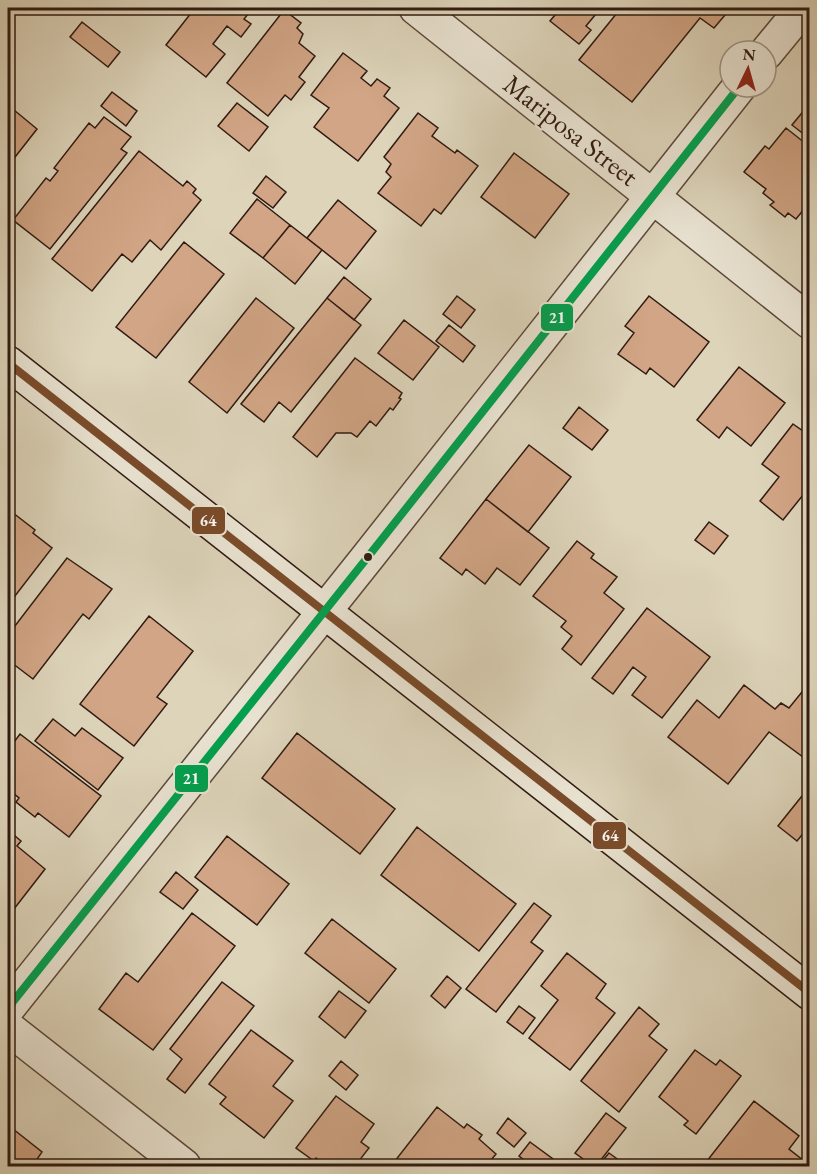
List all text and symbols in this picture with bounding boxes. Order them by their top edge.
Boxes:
north arrow [718,39,778,99]
text: N [742,44,757,66]
street label: Mariposa Street [496,66,646,194]
line badge: 21 [540,303,574,332]
text: 21 [549,307,565,328]
line badge: 64 [191,506,226,535]
text: 64 [200,510,217,531]
unlabelled marker [362,551,374,563]
line badge: 21 [174,764,209,793]
text: 21 [183,768,199,789]
line badge: 64 [592,821,627,850]
text: 64 [602,825,619,846]

